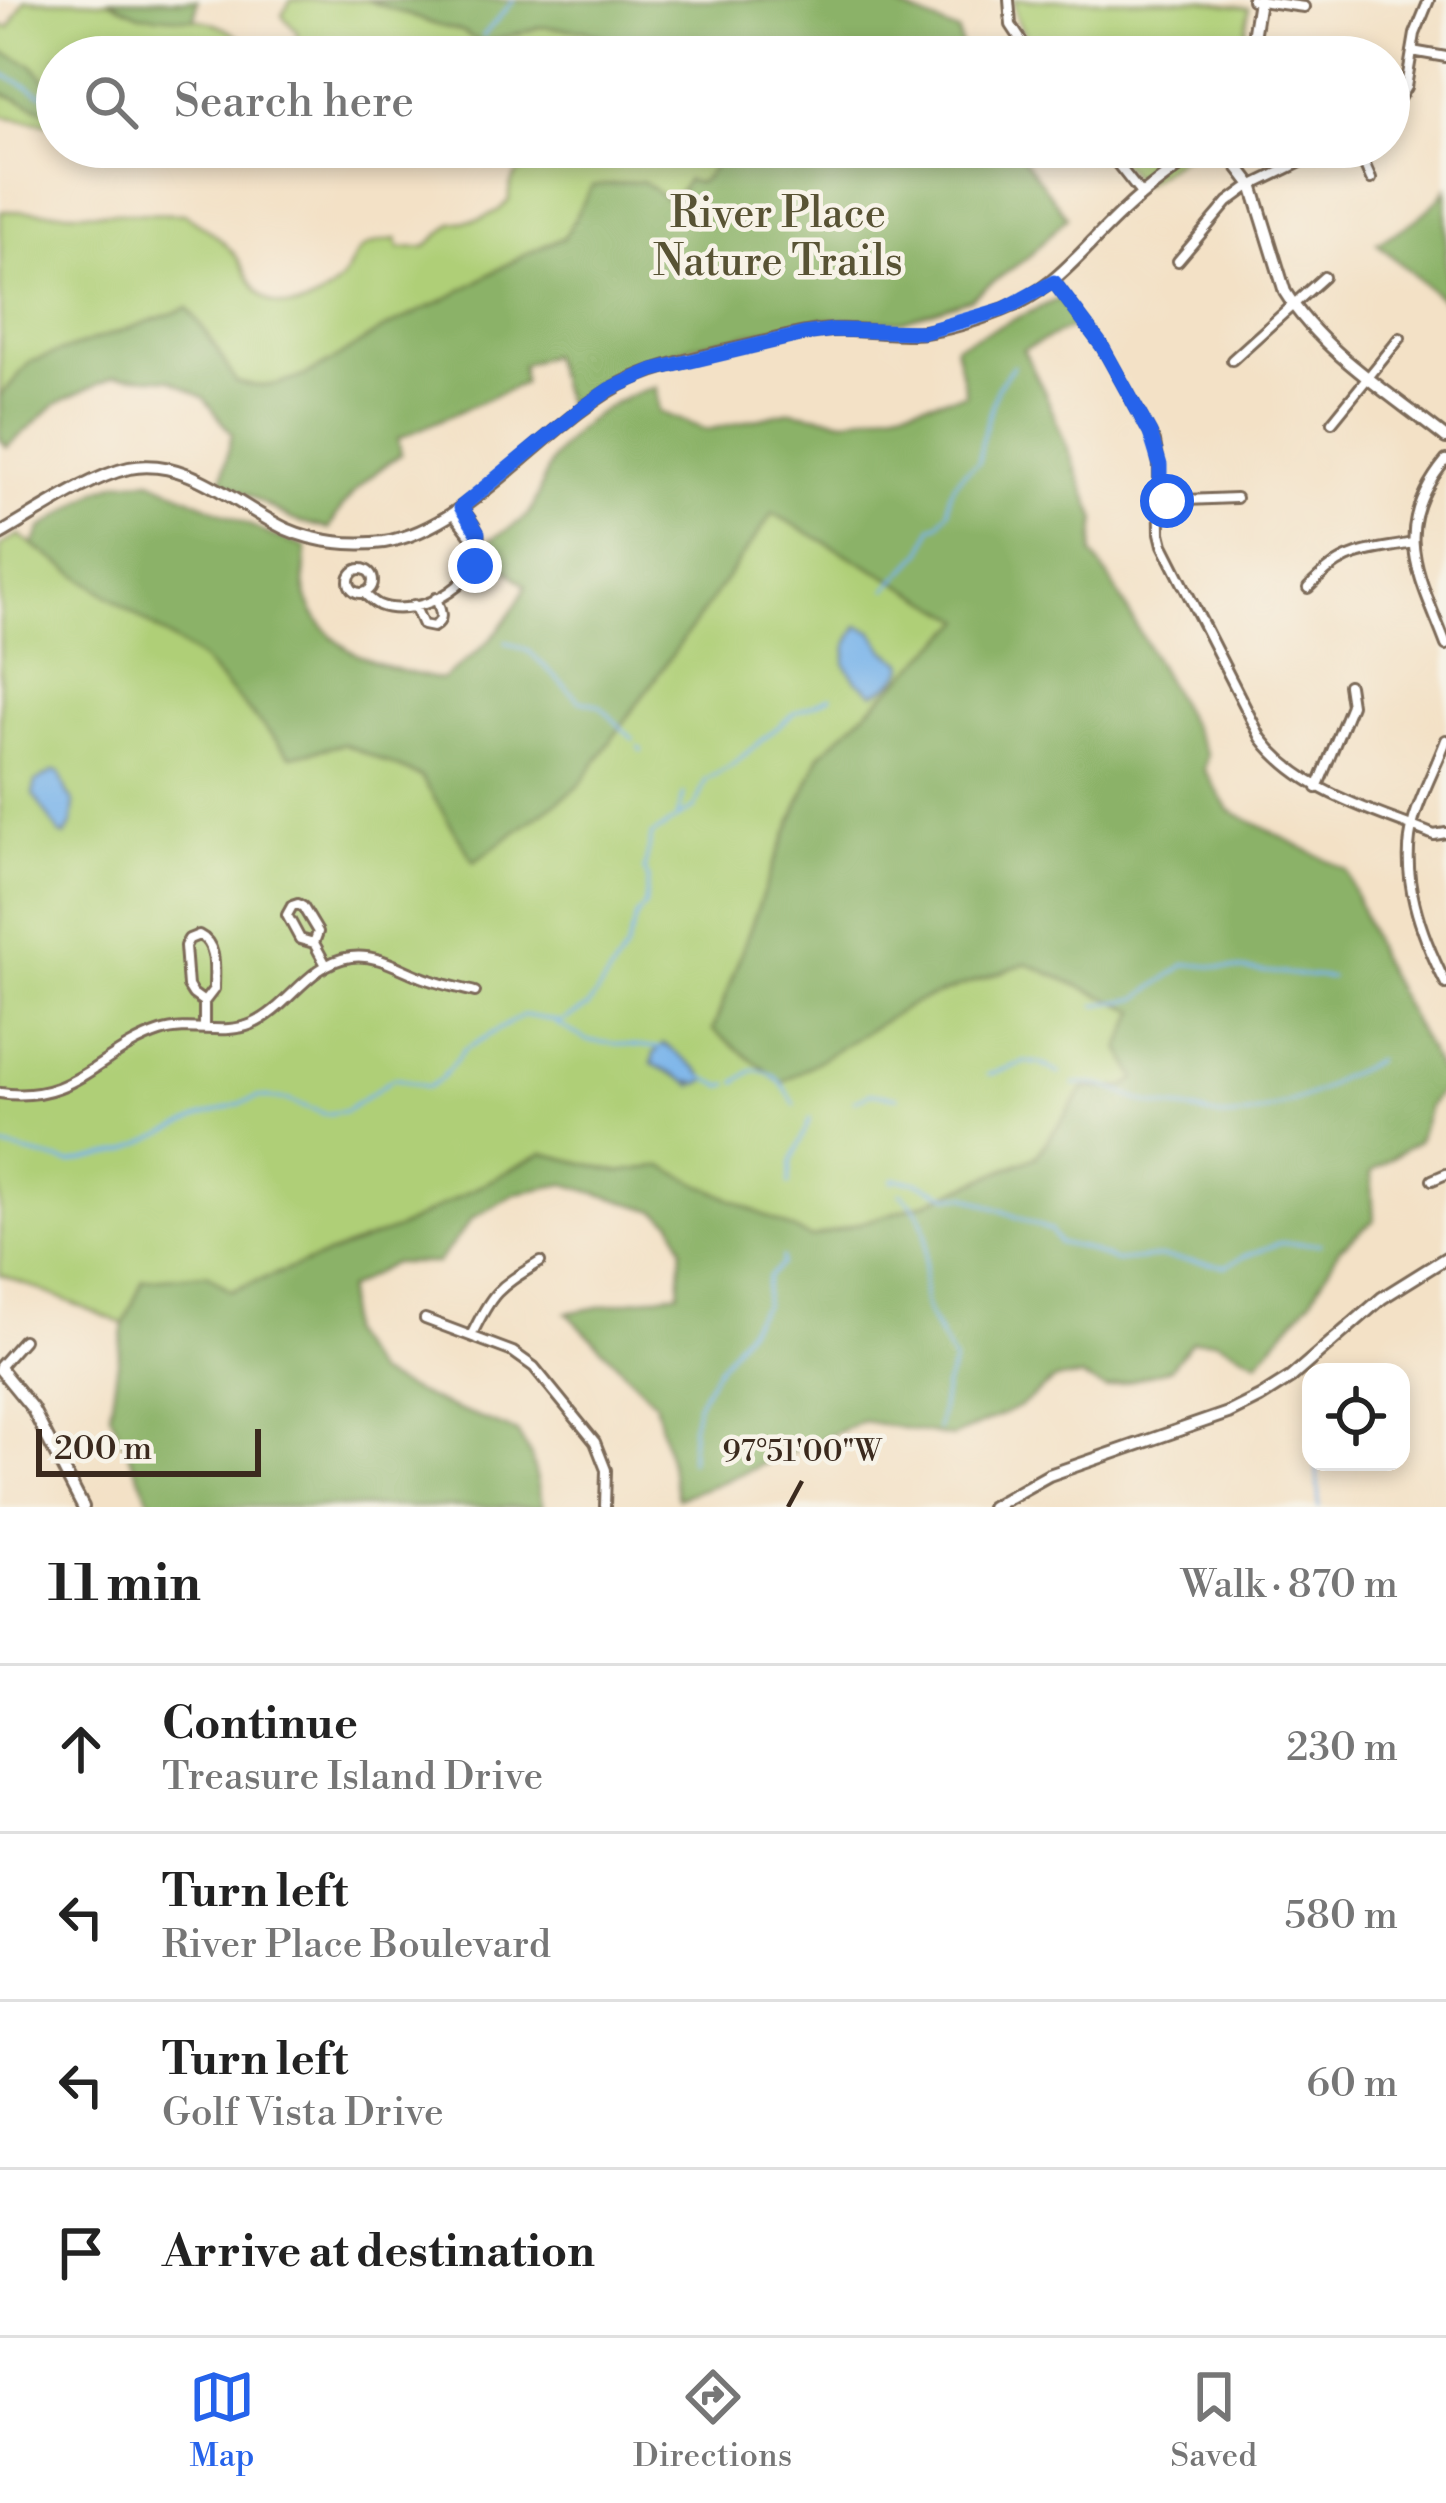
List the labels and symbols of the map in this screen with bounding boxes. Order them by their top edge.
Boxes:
park label: River Place Nature Trails [653,188,903,289]
route start [1140,474,1194,528]
route end [448,539,502,593]
scale bar [36,1423,261,1476]
text: 97°51'00"W [722,1433,882,1471]

